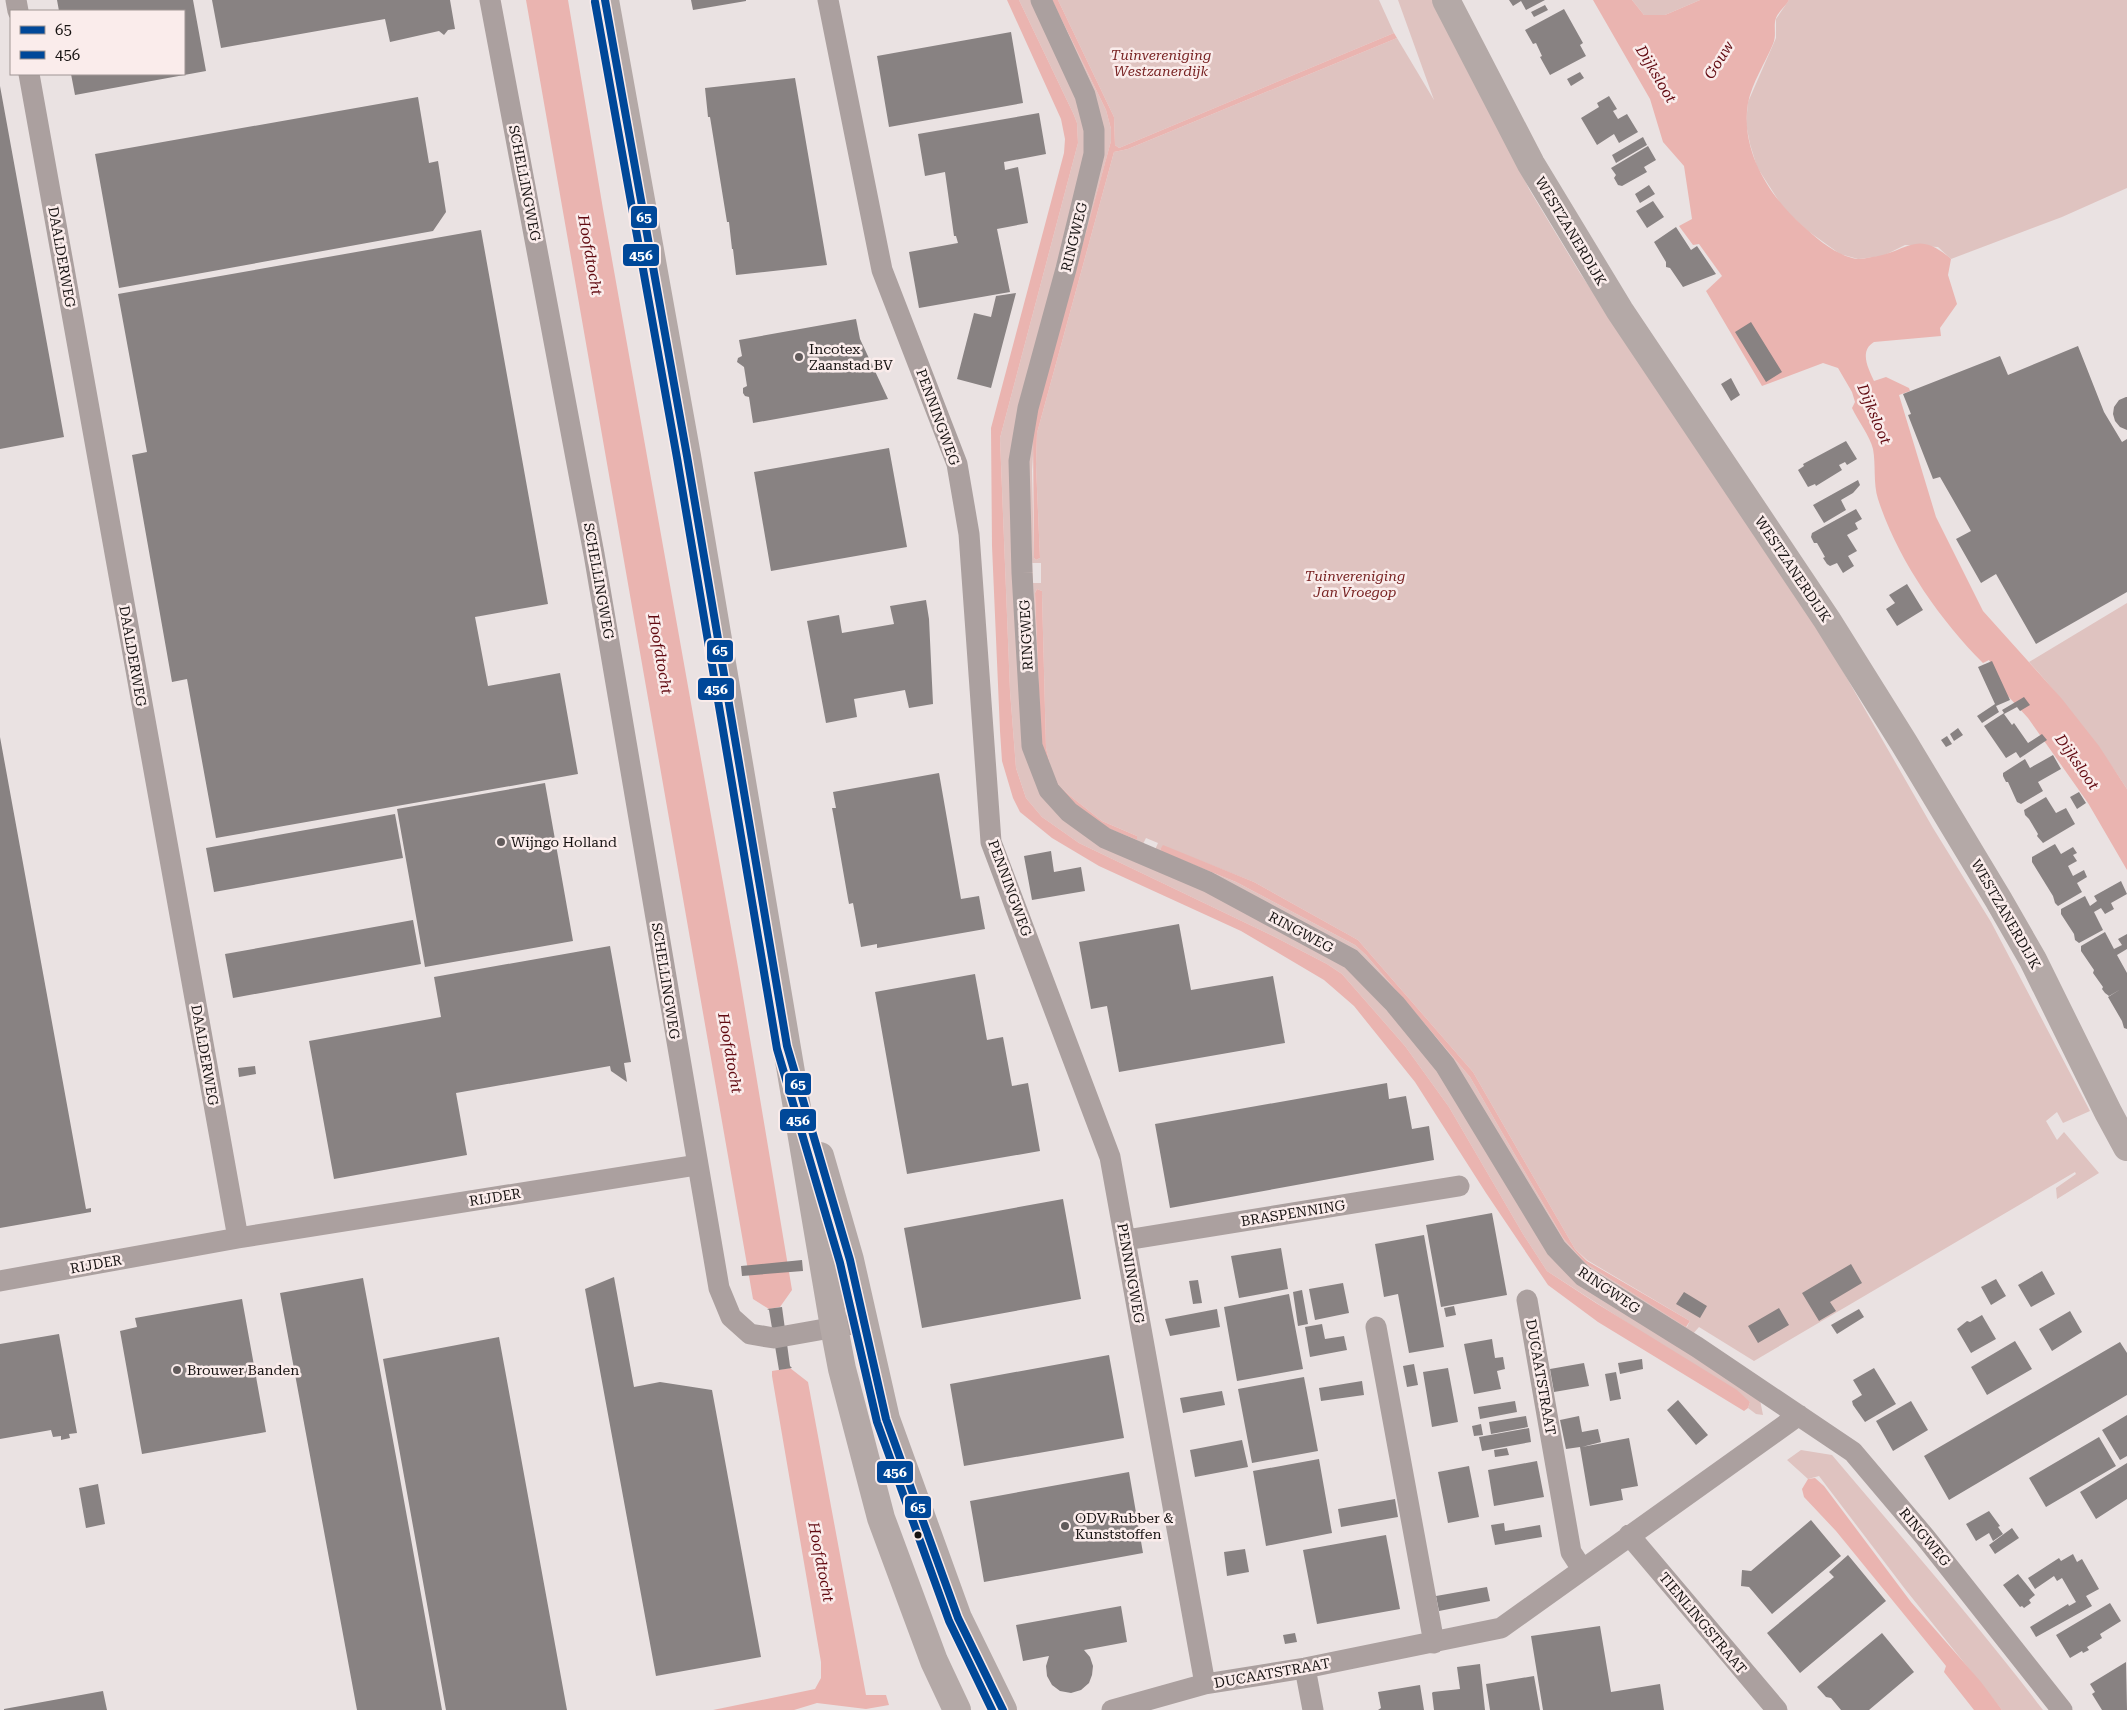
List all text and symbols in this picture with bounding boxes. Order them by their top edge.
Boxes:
legend [10,10,185,75]
text: 65 [55,21,72,39]
water label: Gouw [1700,37,1738,82]
water label: Dijksloot [1631,41,1680,106]
text: 456 [55,46,80,64]
park label: Tuinvereniging Westzanerdijk [1111,47,1211,79]
street label: SCHELLINGWEG [506,124,544,242]
street label: WESTZANERDIJK [1532,174,1610,288]
street label: RINGWEG [1058,200,1090,273]
street label: DAALDERWEG [45,205,79,309]
line badge: 65 [630,205,658,229]
text: 65 [636,209,652,225]
water label: Hoofdtocht [574,212,606,297]
line badge: 456 [622,243,660,267]
text: 456 [629,247,653,263]
place label: Incotex Zaanstad BV [809,341,893,373]
marker: Incotex Zaanstad BV [793,351,805,363]
street label: PENNINGWEG [913,367,963,468]
water label: Dijksloot [1853,380,1895,447]
street label: WESTZANERDIJK [1752,513,1834,625]
street label: SCHELLINGWEG [581,522,617,641]
park label: Tuinvereniging Jan Vroegop [1305,568,1405,600]
street label: RINGWEG [1016,599,1036,671]
street label: DAALDERWEG [116,604,150,708]
water label: Hoofdtocht [644,611,676,696]
line badge: 65 [706,639,734,663]
text: 65 [712,642,728,658]
line badge: 456 [697,677,735,701]
text: 456 [704,681,728,697]
water label: Dijksloot [2051,730,2103,794]
place label: Wijngo Holland [511,834,617,850]
marker: Wijngo Holland [495,836,507,848]
street label: PENNINGWEG [985,838,1035,939]
street label: WESTZANERDIJK [1968,856,2044,972]
street label: RINGWEG [1266,908,1336,956]
street label: SCHELLINGWEG [649,922,683,1041]
street label: DAALDERWEG [188,1003,222,1107]
water label: Hoofdtocht [714,1010,746,1095]
line badge: 65 [784,1072,812,1096]
text: 65 [790,1076,806,1092]
line badge: 456 [779,1108,817,1132]
text: 456 [786,1112,810,1128]
street label: RIJDER [468,1185,522,1209]
street label: BRASPENNING [1240,1197,1347,1229]
street label: PENNINGWEG [1114,1222,1148,1325]
street label: RIJDER [69,1252,123,1276]
street label: RINGWEG [1575,1264,1643,1317]
street label: DUCAATSTRAAT [1523,1318,1559,1436]
place label: Brouwer Banden [187,1362,299,1378]
marker: Brouwer Banden [171,1364,183,1376]
line badge: 456 [876,1460,914,1484]
text: 456 [883,1464,907,1480]
line badge: 65 [904,1495,932,1519]
text: 65 [910,1499,926,1515]
street label: RINGWEG [1896,1505,1954,1569]
place label: ODV Rubber & Kunststoffen [1075,1510,1174,1542]
water label: Hoofdtocht [804,1519,838,1604]
marker: ODV Rubber & Kunststoffen [1059,1520,1071,1532]
unlabelled marker [913,1530,923,1540]
street label: TIENLINGSTRAAT [1656,1569,1750,1677]
street label: DUCAATSTRAAT [1213,1655,1331,1691]

